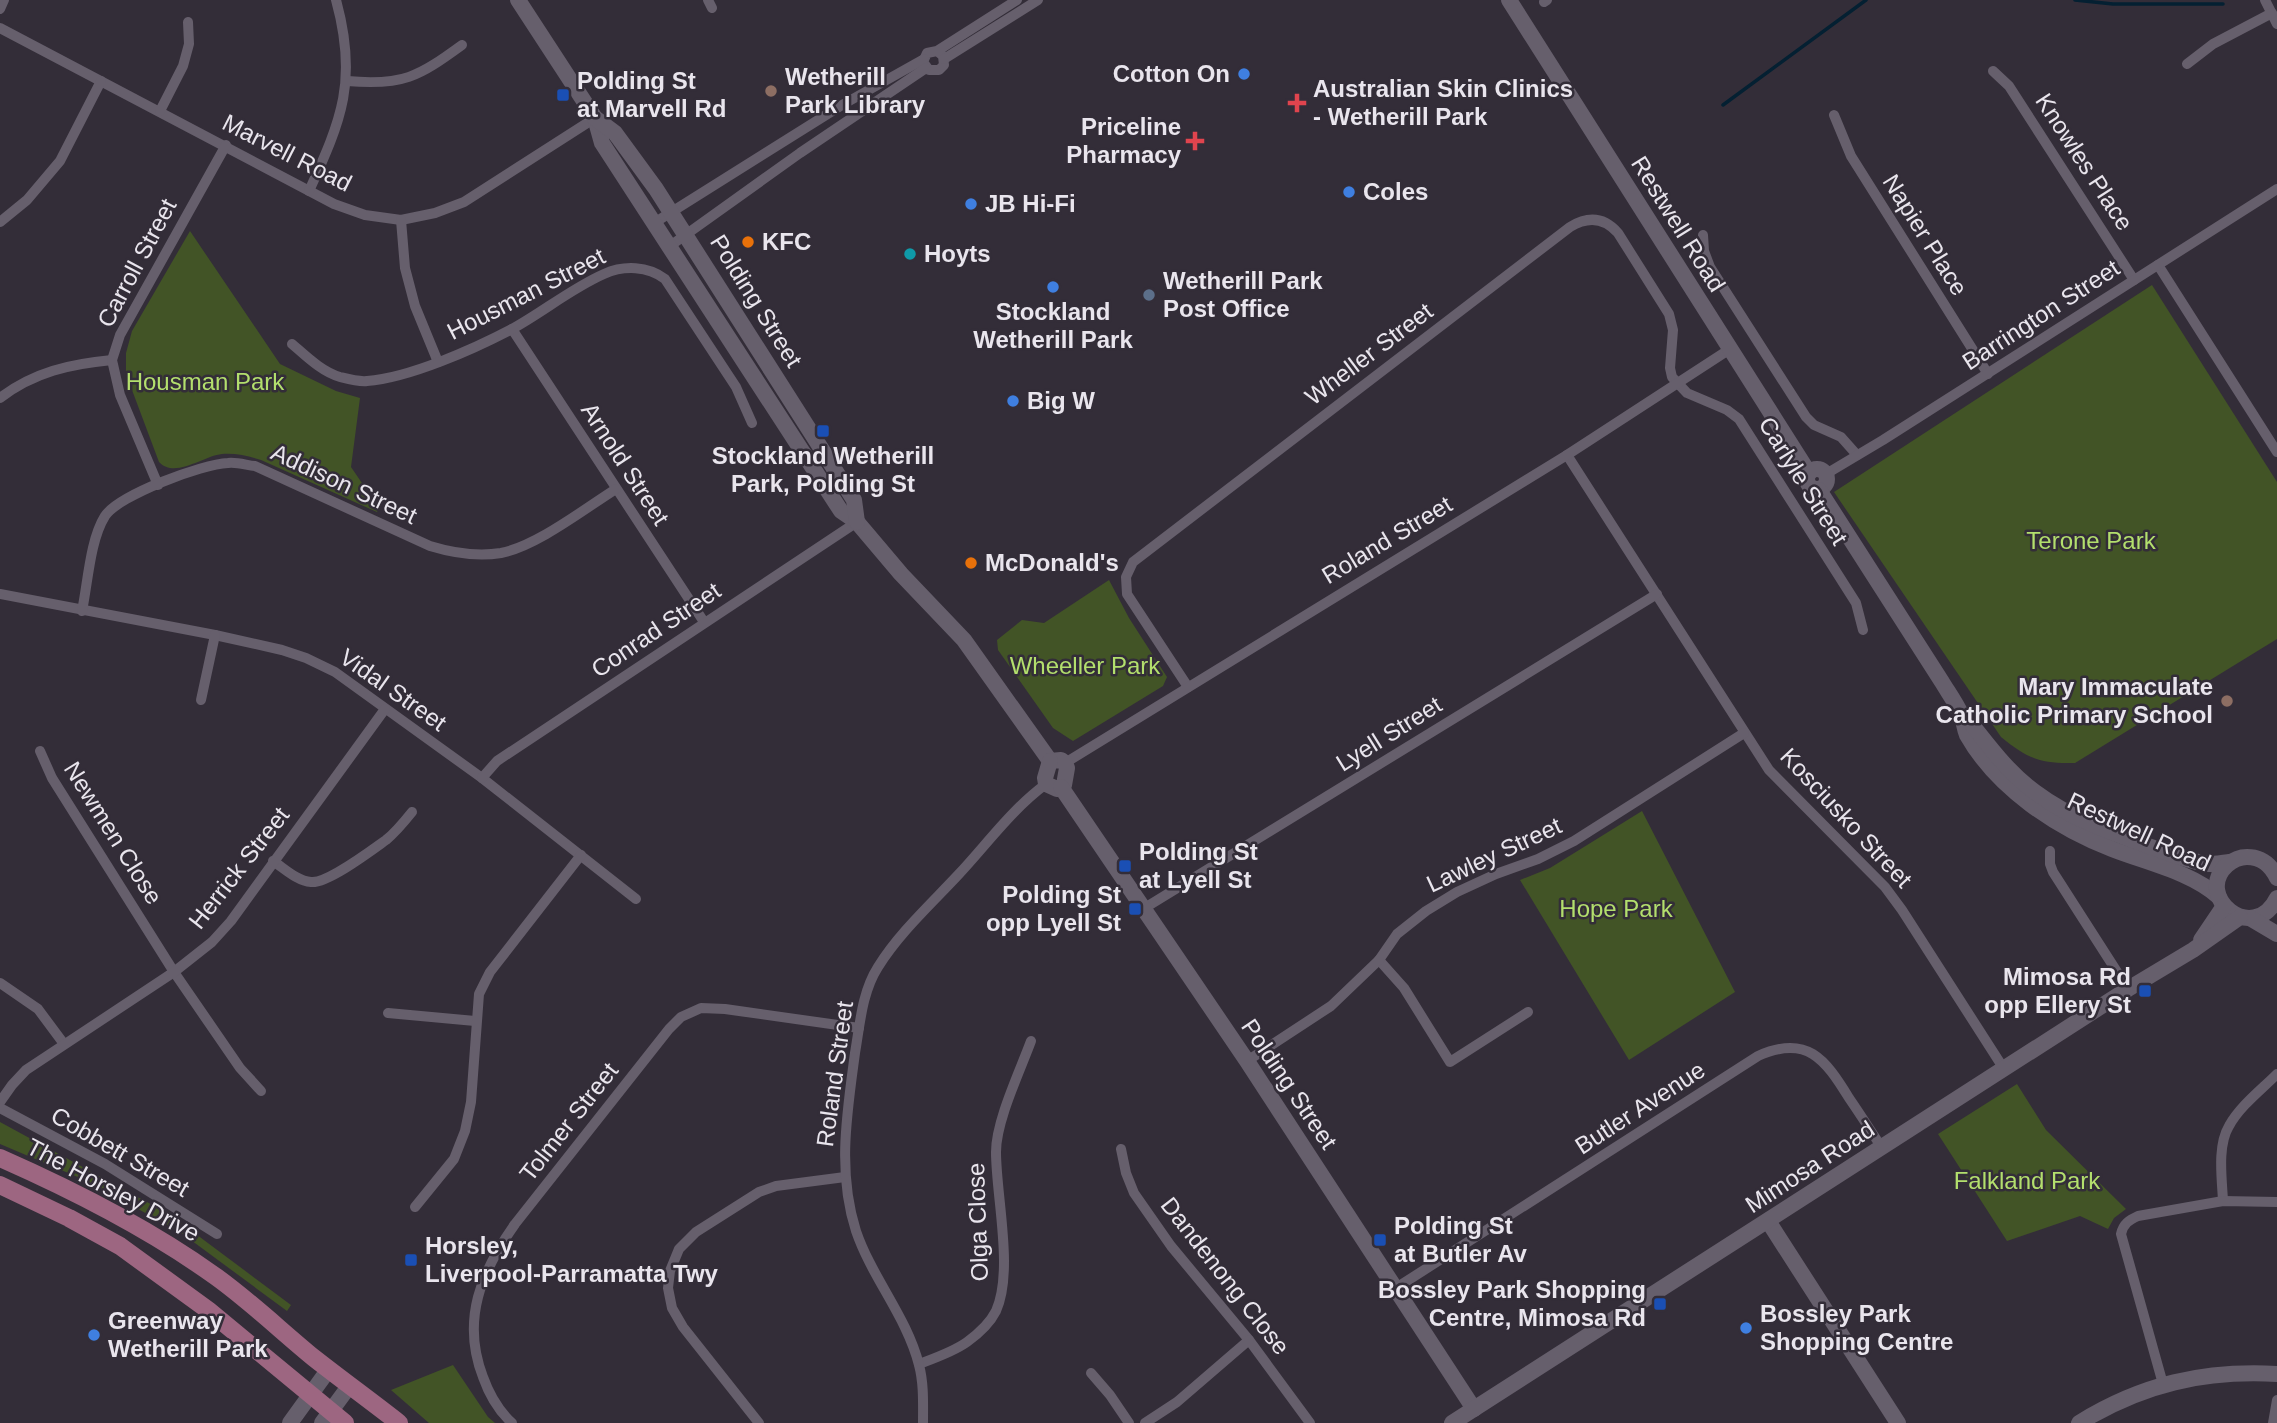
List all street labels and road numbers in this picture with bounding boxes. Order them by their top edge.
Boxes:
street label: Knowles Place [2030,88,2139,235]
street label: Marvell Road [218,108,356,197]
street label: Restwell Road [1626,151,1731,297]
street label: Napier Place [1878,169,1973,300]
street label: Carroll Street [91,194,182,332]
street label: Polding Street [705,230,808,372]
street label: Housman Street [442,242,609,345]
street label: Barrington Street [1957,254,2124,375]
street label: Wheller Street [1300,297,1438,410]
street label: Arnold Street [576,398,675,530]
street label: Carlyle Street [1753,412,1854,550]
street label: Addison Street [267,438,422,529]
street label: Roland Street [1317,490,1457,589]
street label: Conrad Street [586,576,725,683]
street label: Vidal Street [335,643,452,736]
street label: Lyell Street [1331,690,1447,777]
street label: Kosciusko Street [1775,743,1918,893]
street label: Newmen Close [59,757,168,909]
street label: Restwell Road [2063,787,2215,876]
street label: Herrick Street [183,801,295,934]
street label: Lawley Street [1422,811,1566,898]
street label: Roland Street [811,999,858,1148]
street label: Polding Street [1236,1014,1343,1154]
street label: Butler Avenue [1570,1056,1710,1159]
street label: Tolmer Street [514,1057,623,1186]
street label: Cobbett Street [46,1101,194,1202]
street label: Mimosa Road [1740,1115,1879,1218]
street label: The Horsley Drive [22,1133,204,1247]
street label: Olga Close [962,1162,993,1282]
street label: Dandenong Close [1156,1192,1295,1360]

